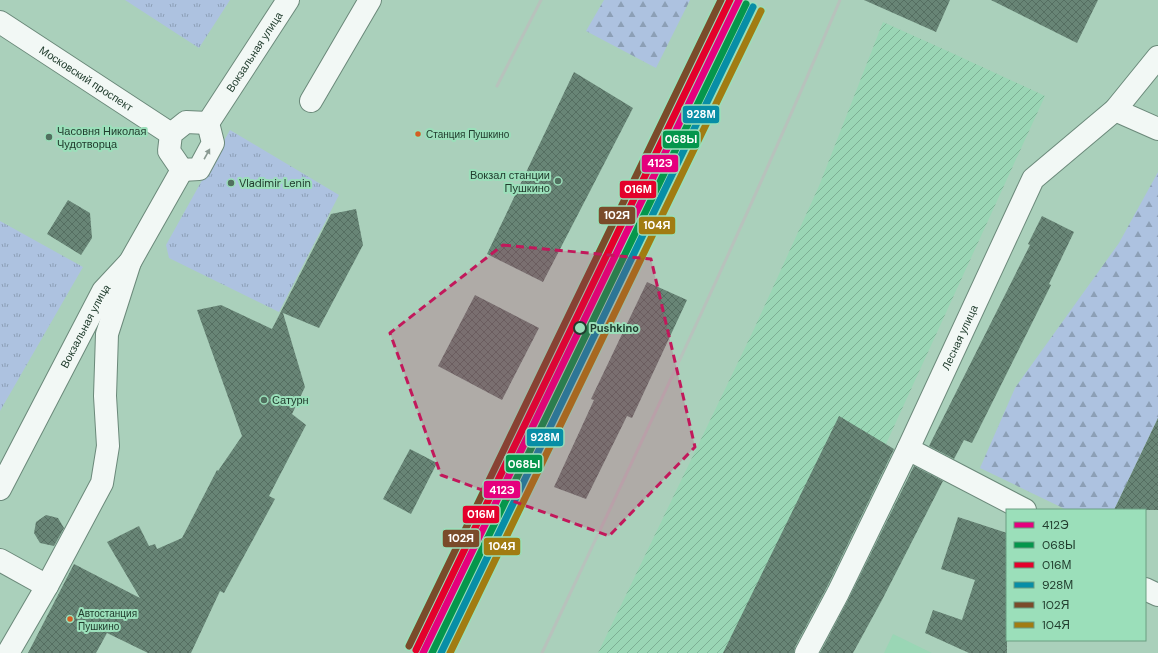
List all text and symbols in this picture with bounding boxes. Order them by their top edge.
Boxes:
street label: Вокзальная улица [223,8,286,95]
street label: Московский проспект [37,43,136,114]
line badge: 928М [682,105,720,124]
text: 928М [686,107,716,121]
place label: Часовня Николая Чудотворца [57,124,146,151]
place label: Станция Пушкино [426,128,510,141]
marker: Станция Пушкино [413,129,423,139]
line badge: 068Ы [662,130,700,149]
marker: Часовня Николая Чудотворца [44,132,54,142]
text: 068Ы [665,132,697,146]
one-way arrow [203,149,210,160]
line badge: 412Э [641,154,679,173]
text: 412Э [647,156,673,170]
place label: Вокзал станции Пушкино [470,168,550,195]
place label: Vladimir Lenin [239,176,311,190]
marker: Вокзал станции Пушкино [553,176,563,186]
marker: Vladimir Lenin [226,178,236,188]
line badge: 016М [619,180,657,199]
text: 016М [624,182,652,196]
line badge: 102Я [598,206,636,225]
text: 102Я [604,208,630,222]
line badge: 104Я [638,216,676,235]
text: 104Я [644,218,670,232]
street label: Вокзальная улица [57,280,114,370]
street label: Лесная улица [939,302,981,372]
marker: Pushkino [573,321,587,335]
place label: Pushkino [590,321,639,335]
place label: Сатурн [272,393,309,407]
marker: Сатурн [259,395,269,405]
line badge: 928М [526,428,564,447]
text: 928М [530,430,560,444]
line badge: 068Ы [505,454,543,473]
text: 068Ы [508,457,540,471]
line badge: 412Э [483,480,521,499]
text: 412Э [489,483,515,497]
line badge: 016М [462,505,500,524]
text: 016М [467,507,495,521]
legend [1006,509,1146,641]
text: 412Э [1042,517,1069,533]
line badge: 102Я [442,529,480,548]
text: 102Я [448,531,474,545]
line badge: 104Я [483,537,521,556]
text: 068Ы [1042,537,1076,553]
text: 104Я [489,539,515,553]
text: 016М [1042,557,1071,573]
text: 928М [1042,577,1073,593]
text: 102Я [1042,597,1069,613]
place label: Автостанция Пушкино [78,607,137,633]
marker: Автостанция Пушкино [65,614,75,624]
text: 104Я [1042,617,1070,633]

